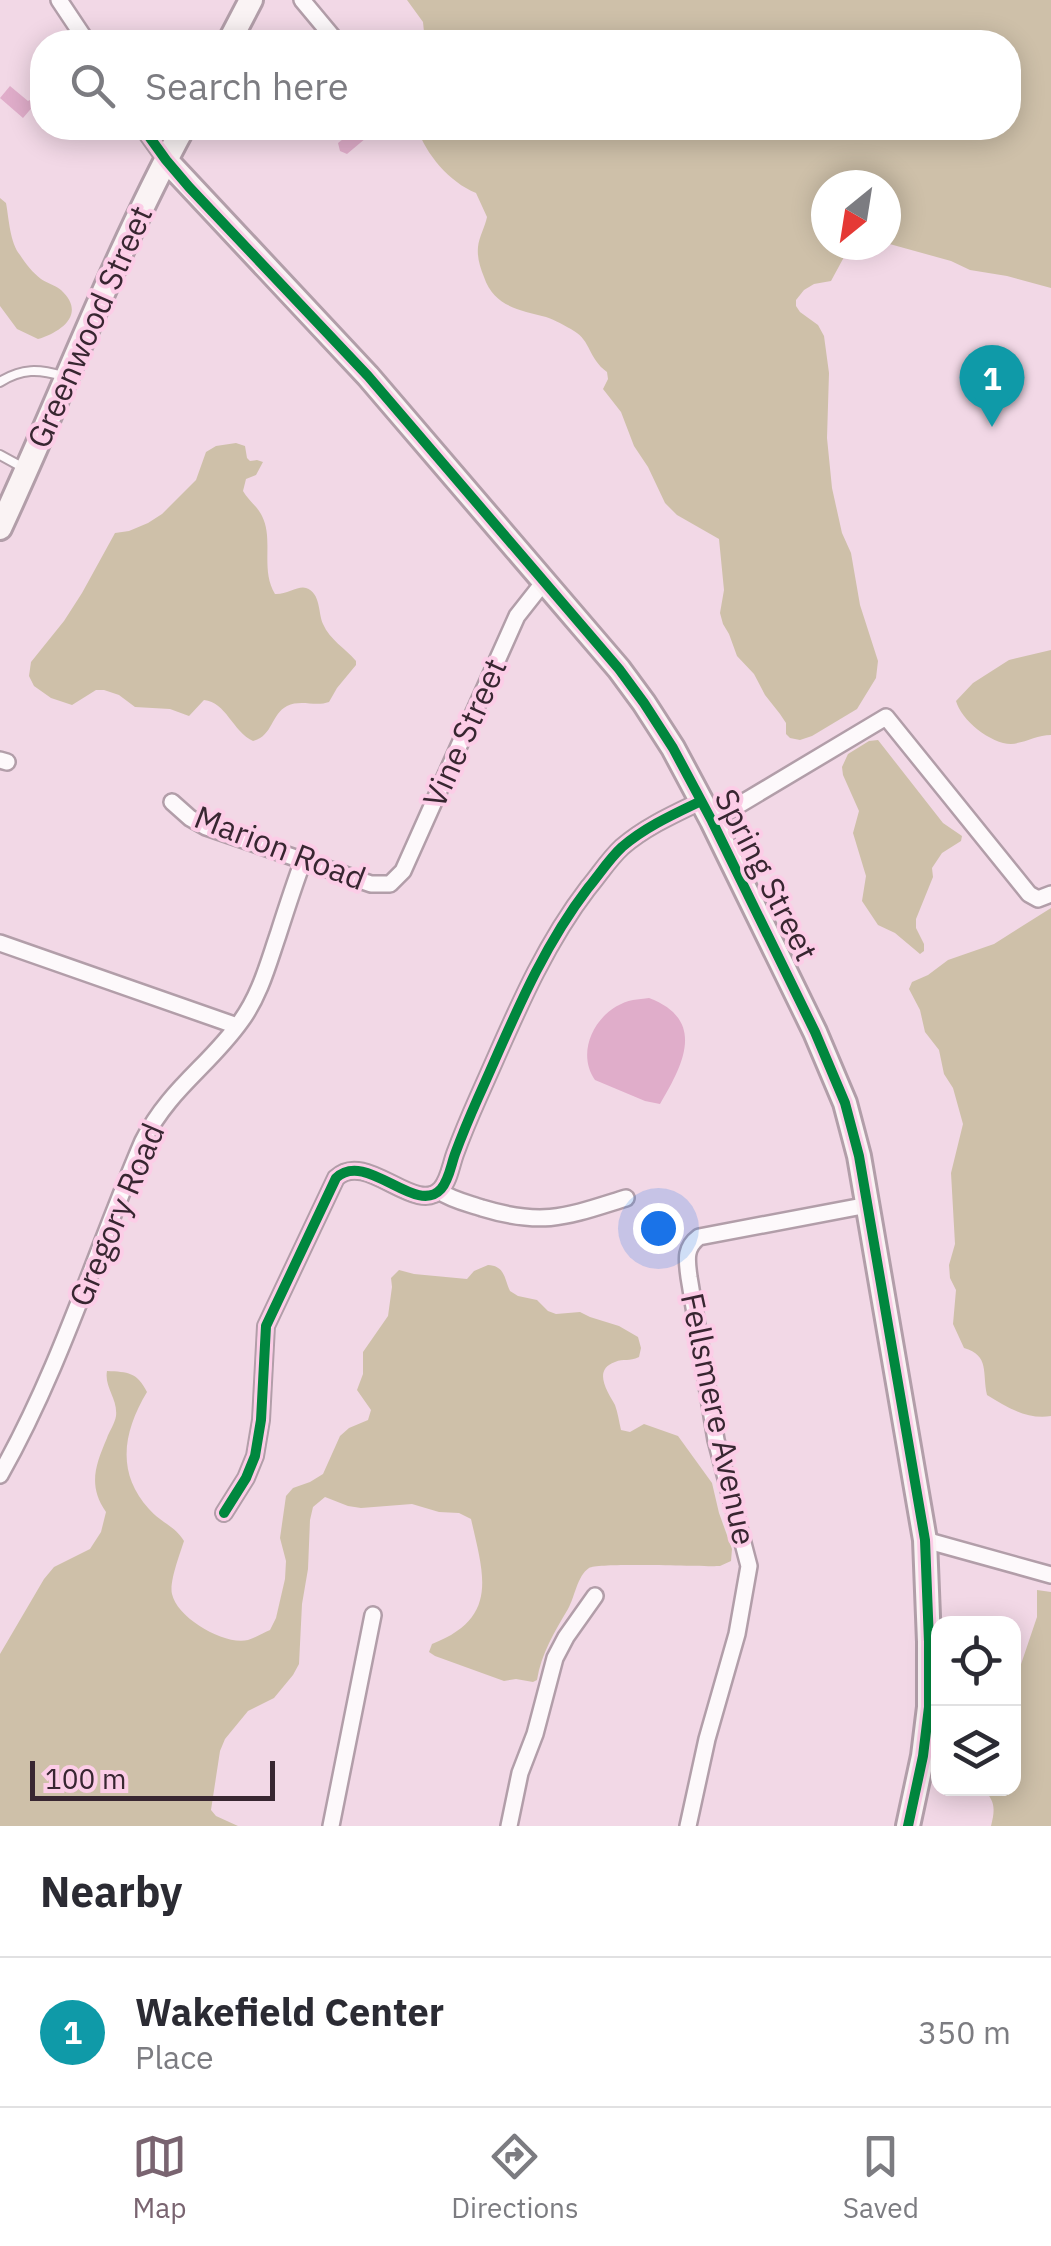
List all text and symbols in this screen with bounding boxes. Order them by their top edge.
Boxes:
search box [30,30,1021,140]
icon: search [65,58,120,113]
text: Search here [145,61,349,110]
north arrow [811,170,901,260]
street label: Greenwood Street [17,199,161,454]
pin: 1 [960,344,1024,427]
street label: Vine Street [413,652,516,814]
street label: Spring Street [706,782,828,968]
street label: Marion Road [189,795,372,899]
street label: Gregory Road [59,1117,174,1313]
your location [633,1203,684,1254]
street label: Fellsmere Avenue [672,1289,766,1549]
map controls [931,1616,1021,1796]
button: locate [931,1616,1021,1706]
button: layers [931,1706,1021,1796]
scale bar [30,1756,275,1800]
text: 100 m [45,1760,126,1797]
text: Nearby [40,1864,182,1919]
text: Wakefield Center [135,1987,444,2036]
text: 1 [63,2011,82,2053]
text: 350 m [918,2011,1011,2053]
text: Place [135,2036,214,2078]
tab: Map [132,2129,187,2226]
tab: Directions [451,2129,579,2226]
tab: Saved [843,2129,919,2226]

